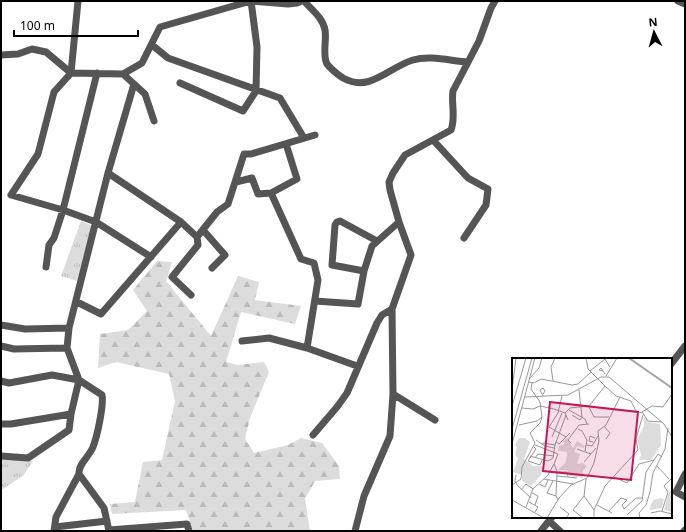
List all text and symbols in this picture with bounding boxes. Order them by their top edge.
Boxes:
scale bar [14,12,138,38]
north arrow [634,12,674,52]
text: N [648,14,658,29]
text: 100 m [20,17,55,34]
inset map [512,358,672,518]

